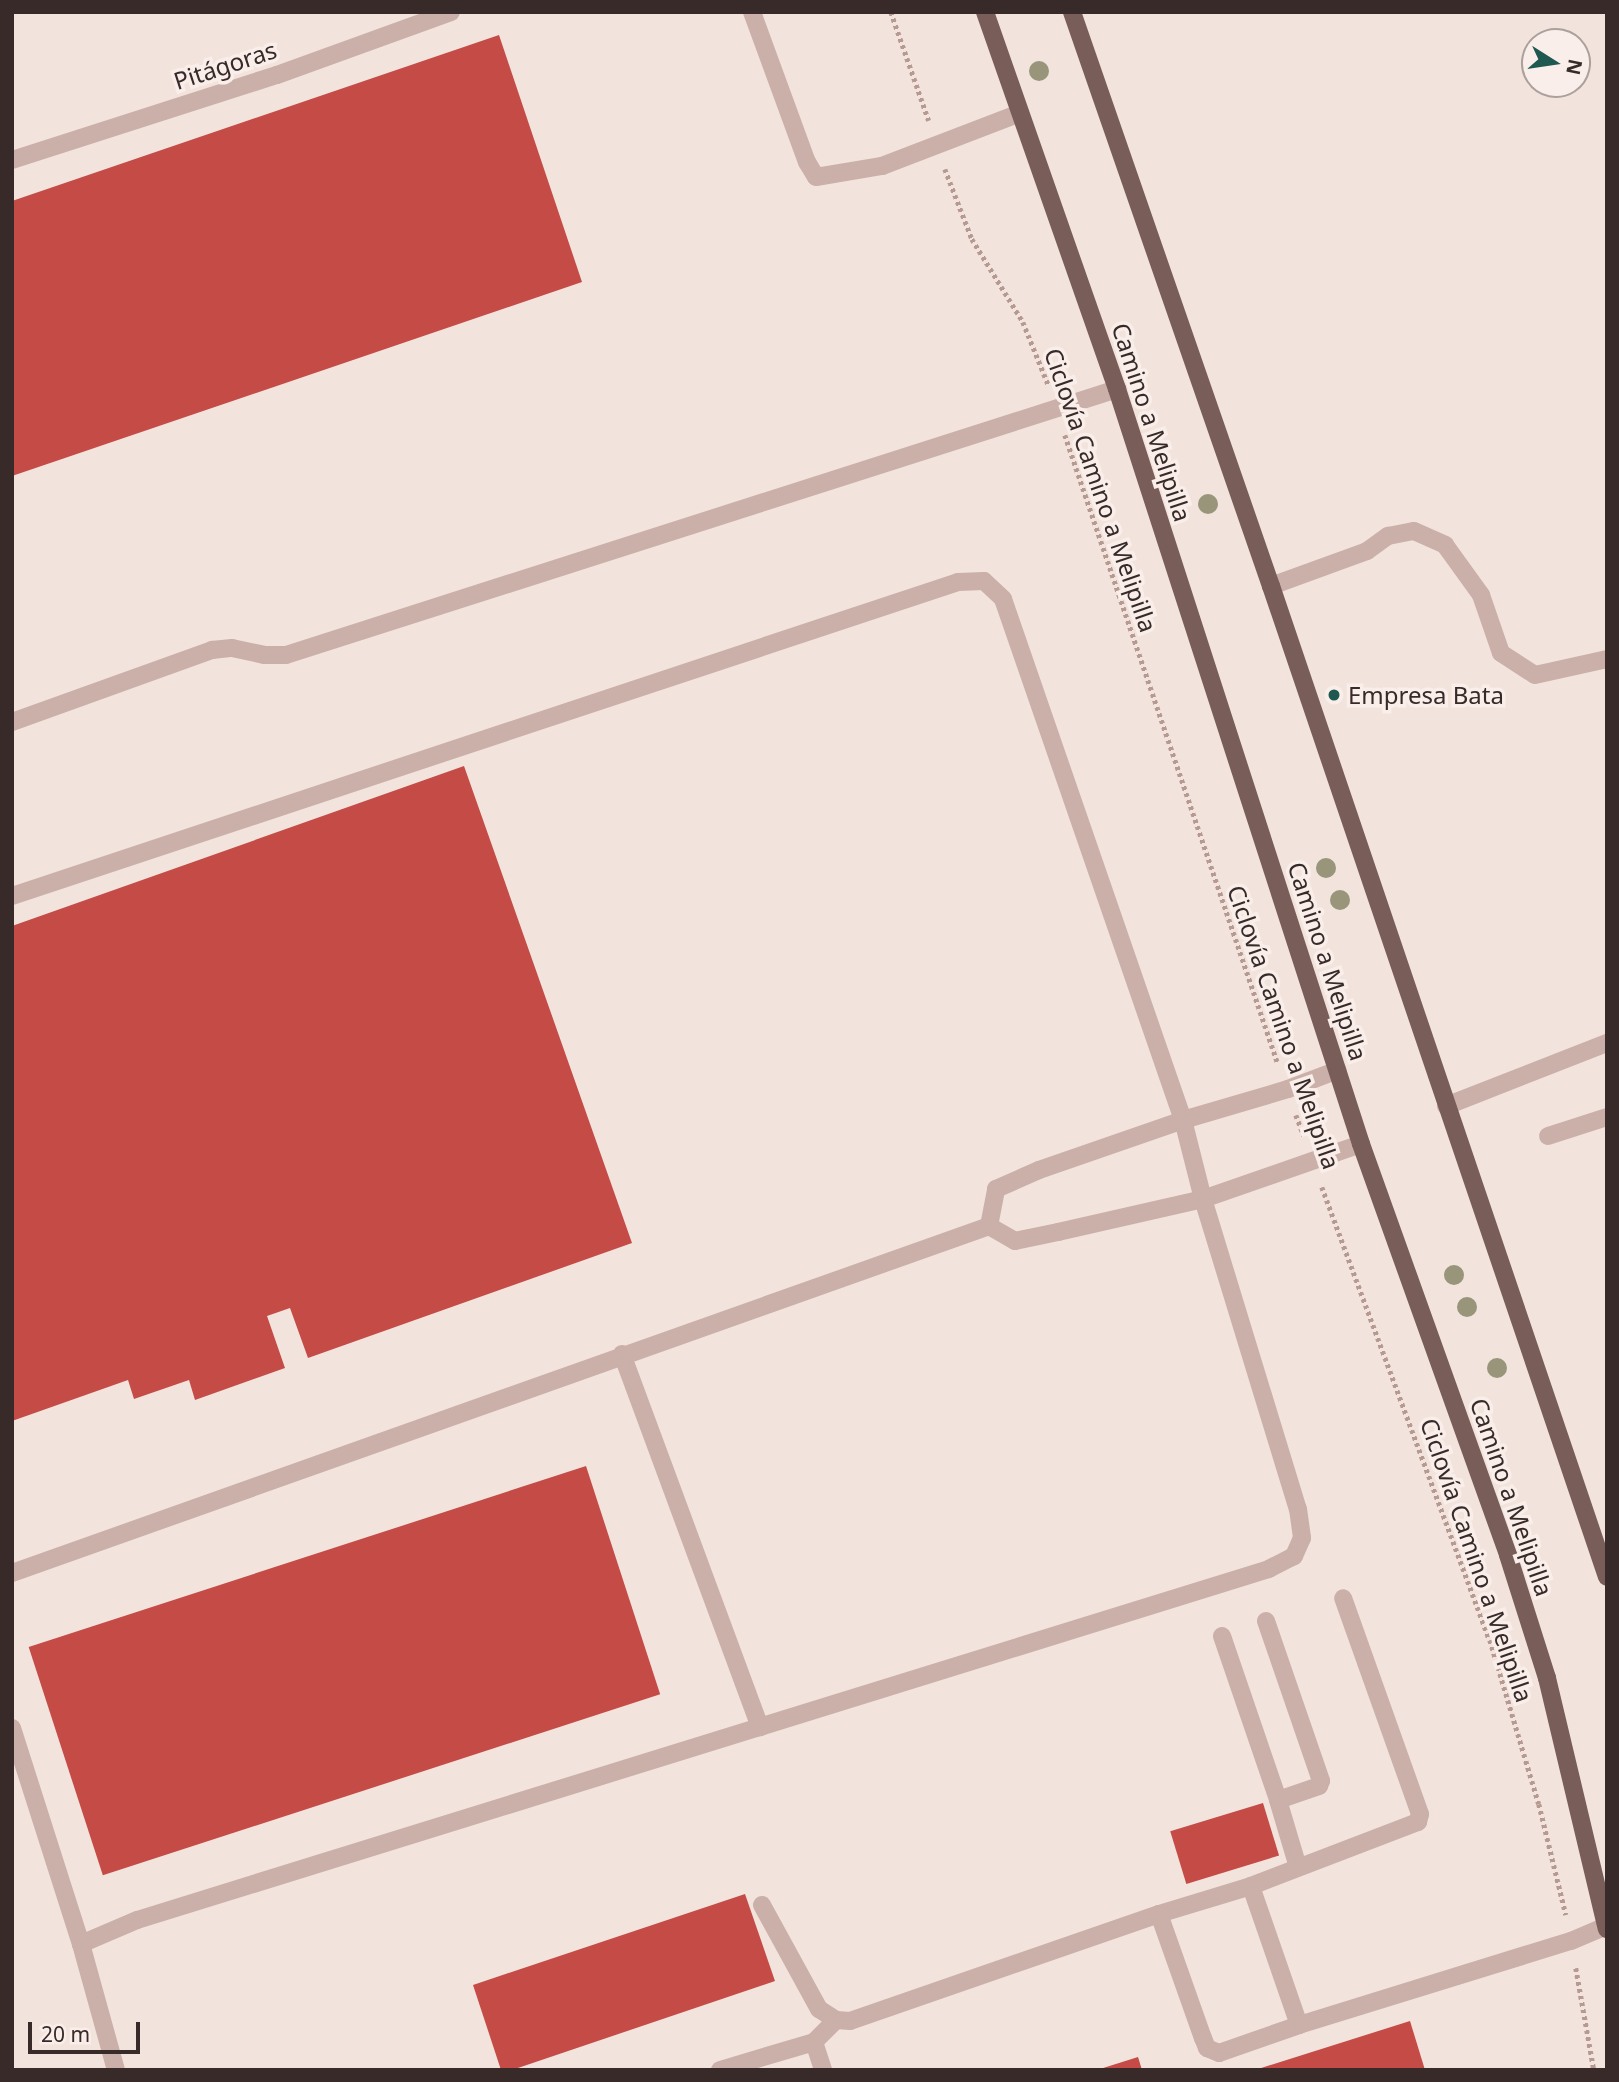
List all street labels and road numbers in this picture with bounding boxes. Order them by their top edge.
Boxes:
street label: Pitágoras [170,35,280,95]
street label: Camino a Melipilla [1106,319,1198,525]
street label: Ciclovía Camino a Melipilla [1039,344,1163,636]
street label: Camino a Melipilla [1282,858,1374,1064]
street label: Ciclovía Camino a Melipilla [1222,881,1346,1173]
street label: Camino a Melipilla [1465,1394,1559,1600]
street label: Ciclovía Camino a Melipilla [1415,1414,1539,1706]

